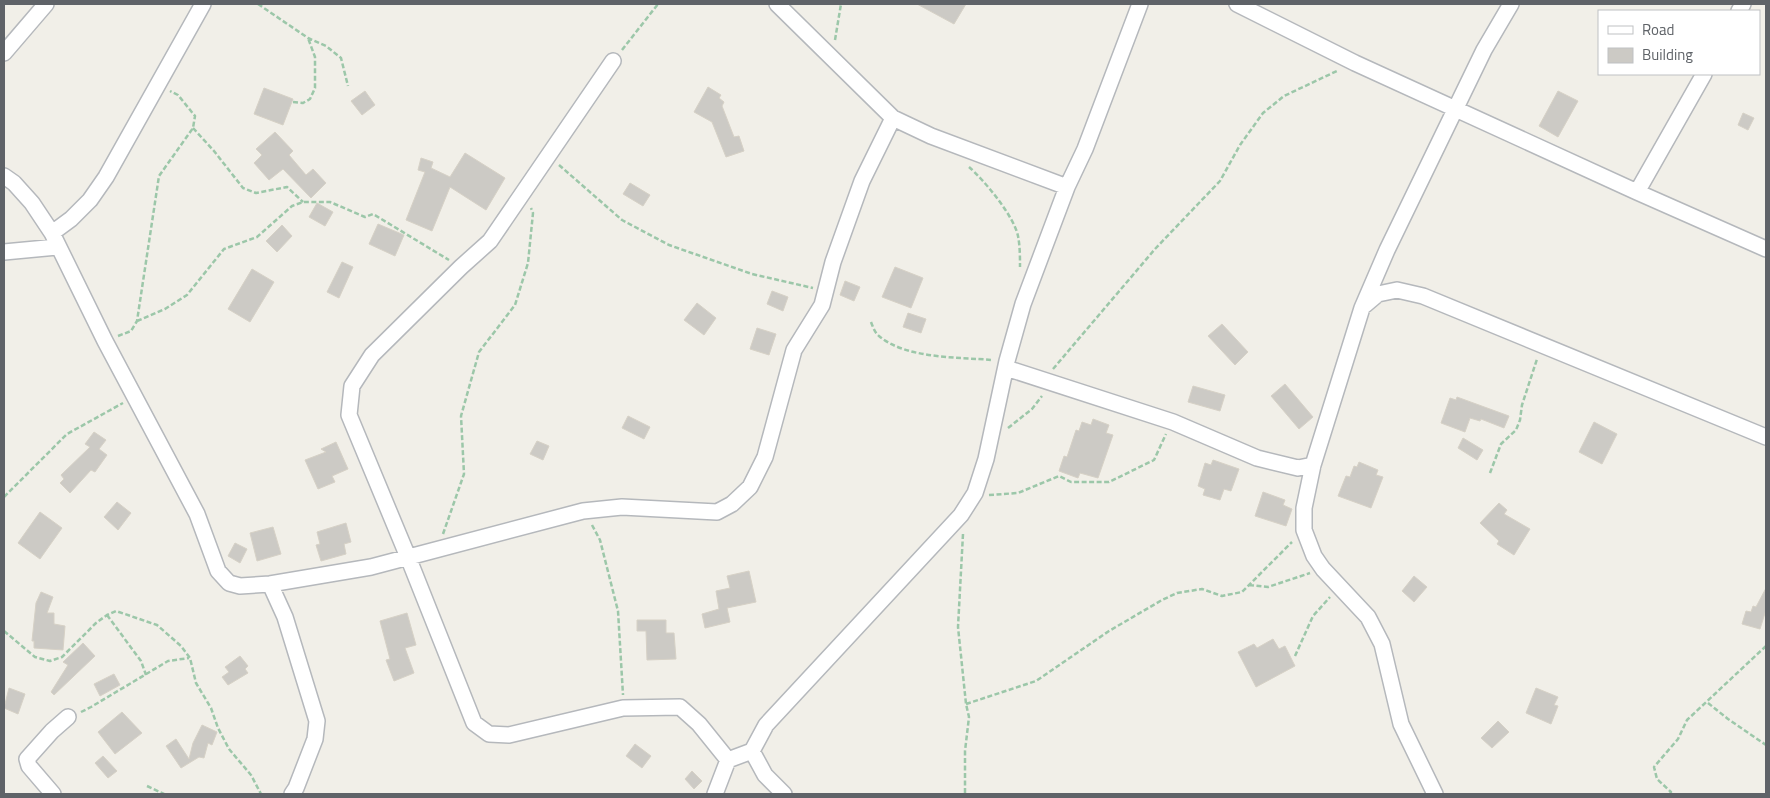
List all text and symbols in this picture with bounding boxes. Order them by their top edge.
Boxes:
legend [1598,10,1760,75]
text: Road [1642,18,1674,41]
text: Building [1642,43,1693,66]

